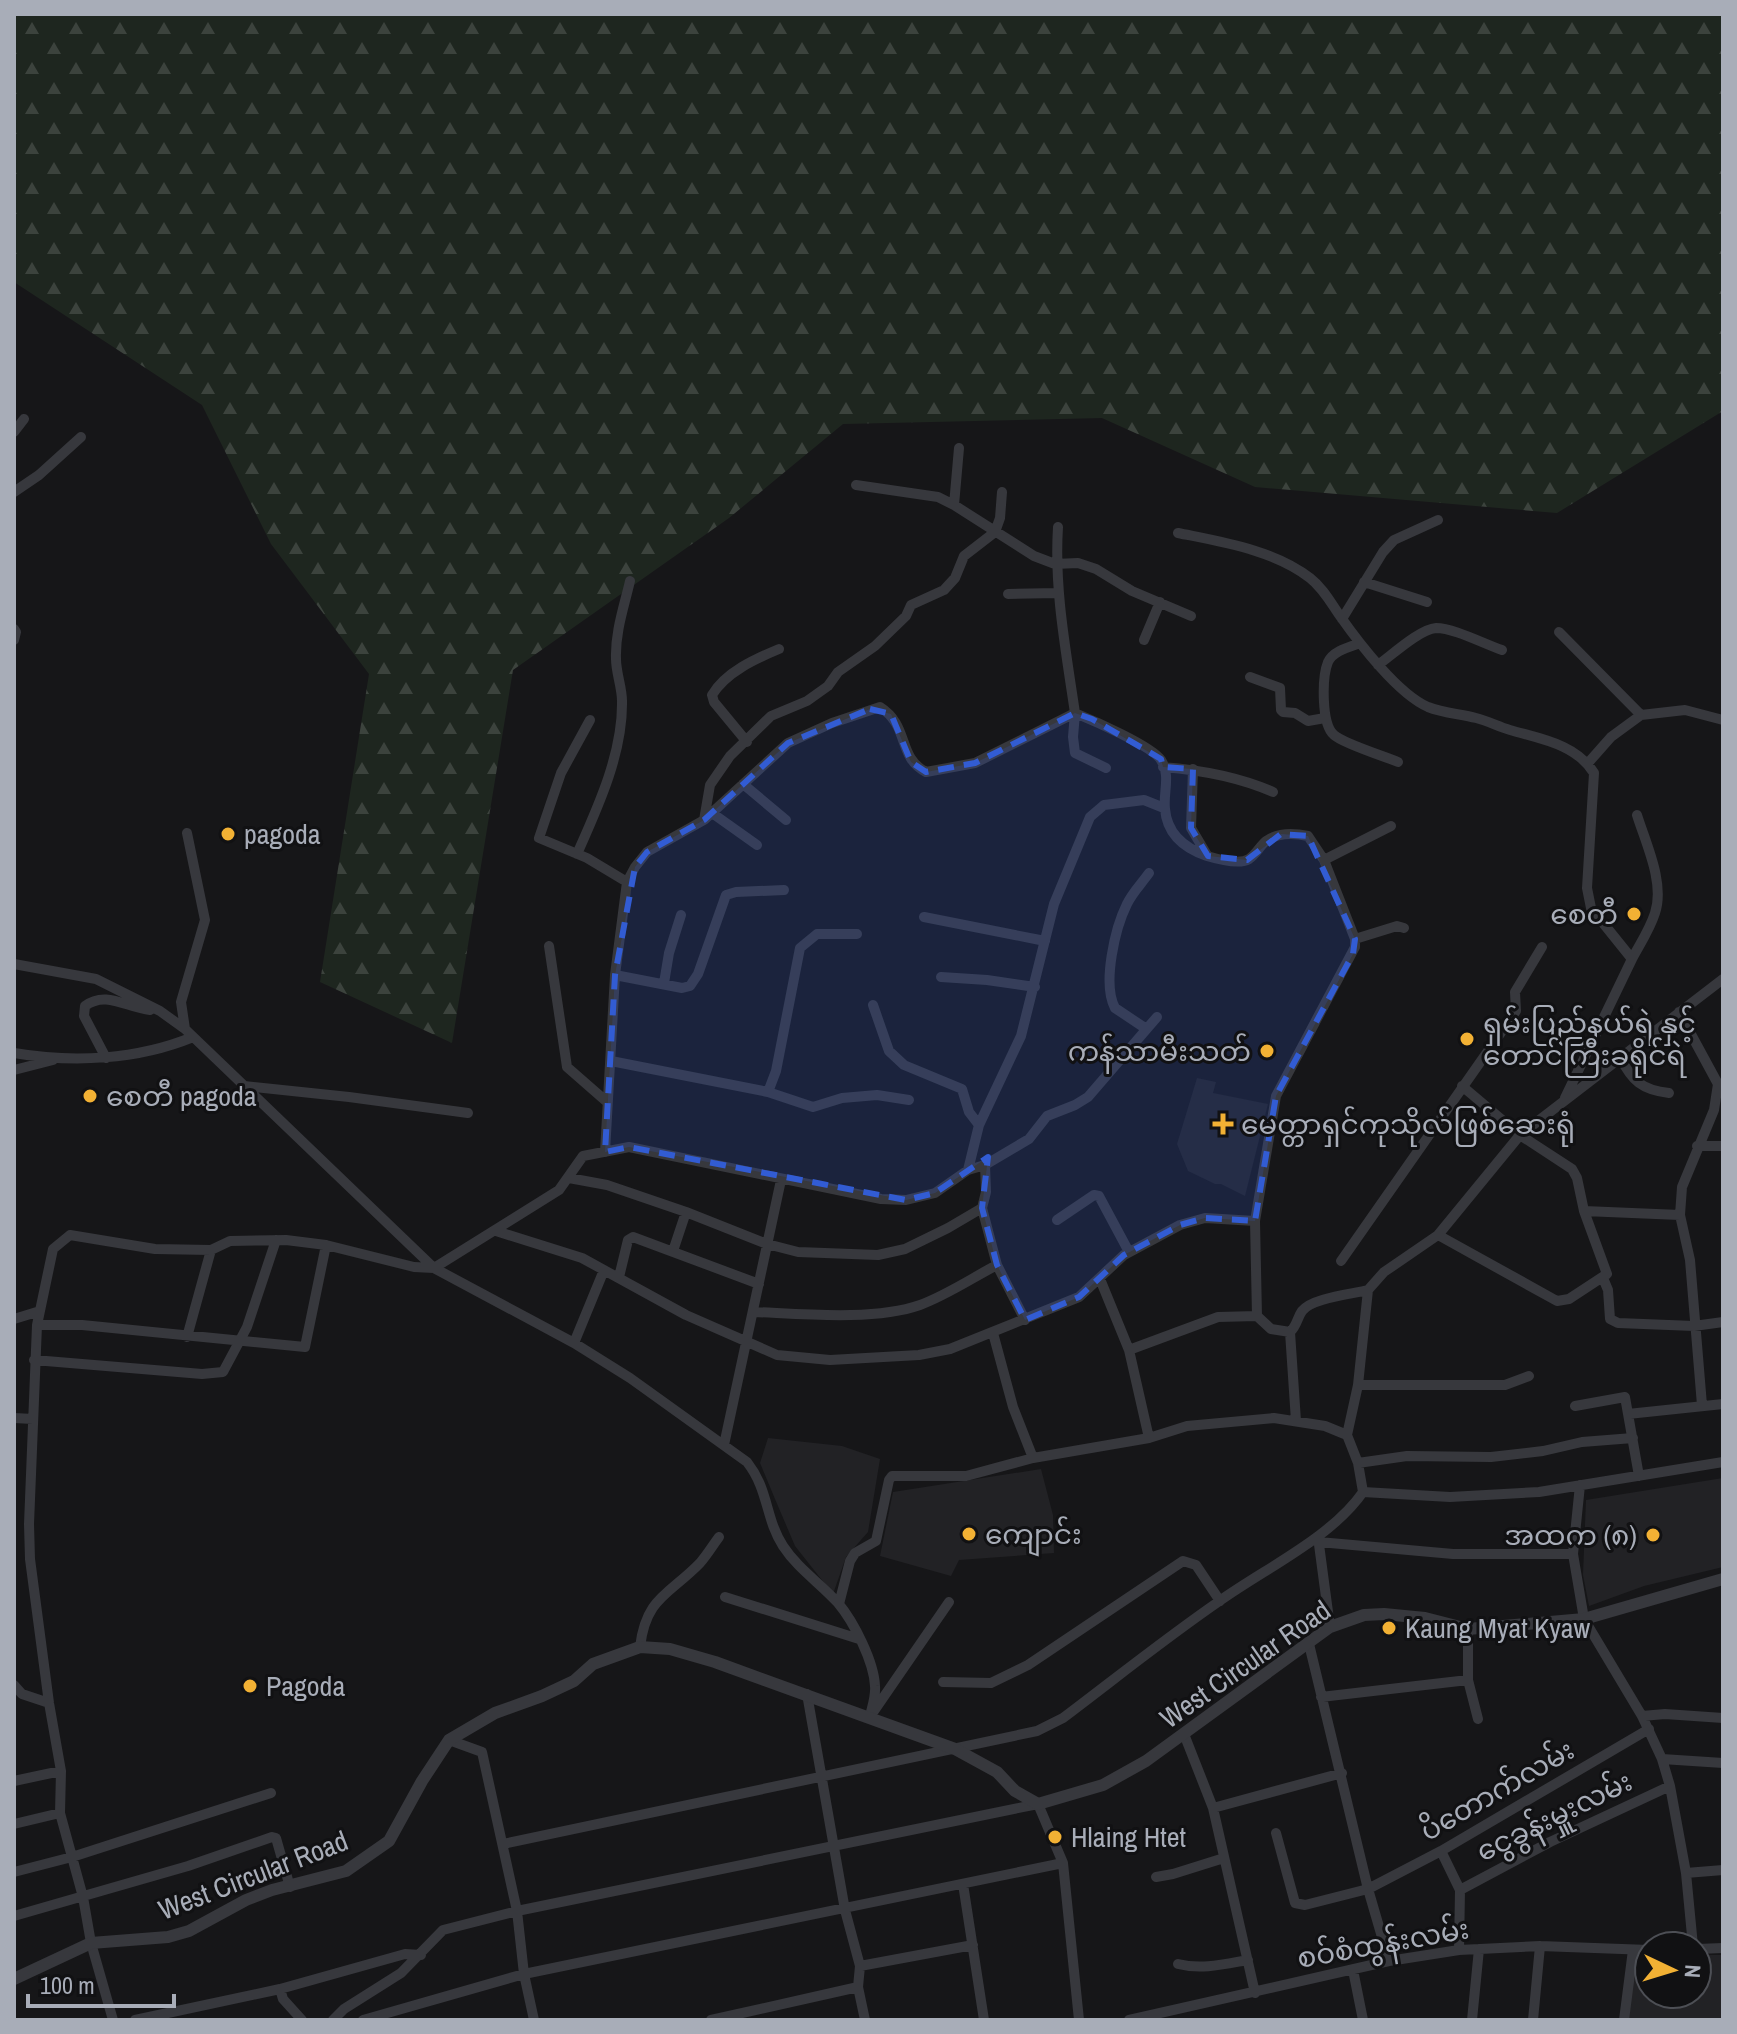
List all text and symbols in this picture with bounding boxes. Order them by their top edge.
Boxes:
place label: pagoda [244,815,321,853]
marker: pagoda [219,825,237,843]
place label: စေတီ [1550,895,1618,933]
marker: စေတီ [1625,905,1643,923]
place label: ရှမ်းပြည်နယ်ရဲ နှင့် တောင်ကြီးခရိုင်ရဲ [1483,1004,1696,1078]
marker: ရှမ်းပြည်နယ်ရဲ နှင့် တောင်ကြီးခရိုင်ရဲ [1458,1030,1476,1048]
place label: ကန်သာမီးသတ် [1068,1032,1251,1074]
marker: ကန်သာမီးသတ် [1258,1042,1276,1060]
place label: စေတီ pagoda [106,1077,257,1115]
marker: စေတီ pagoda [81,1087,99,1105]
place label: မေတ္တာရှင်ကုသိုလ်ဖြစ်ဆေးရုံ [1241,1105,1575,1147]
marker: မေတ္တာရှင်ကုသိုလ်ဖြစ်ဆေးရုံ [1212,1113,1234,1135]
place label: ကျောင်း [985,1515,1082,1557]
place label: အထက (၈) [1504,1516,1637,1554]
marker: ကျောင်း [960,1525,978,1543]
marker: အထက (၈) [1644,1526,1662,1544]
street label: West Circular Road [1152,1591,1338,1737]
place label: Kaung Myat Kyaw [1405,1609,1590,1647]
marker: Kaung Myat Kyaw [1380,1619,1398,1637]
place label: Pagoda [266,1667,345,1705]
marker: Pagoda [241,1677,259,1695]
street label: ပိတောက်လမ်း [1413,1731,1581,1849]
street label: ငွေခွန်းမှူးလမ်း [1470,1762,1640,1874]
place label: Hlaing Htet [1071,1818,1186,1856]
street label: West Circular Road [153,1821,353,1929]
marker: Hlaing Htet [1046,1828,1064,1846]
street label: စဝ်စံထွန်းလမ်း [1294,1909,1473,1981]
north arrow [1633,1930,1713,2010]
scale bar [28,1958,174,2008]
text: N [1678,1964,1708,1979]
text: 100 m [40,1969,95,2001]

